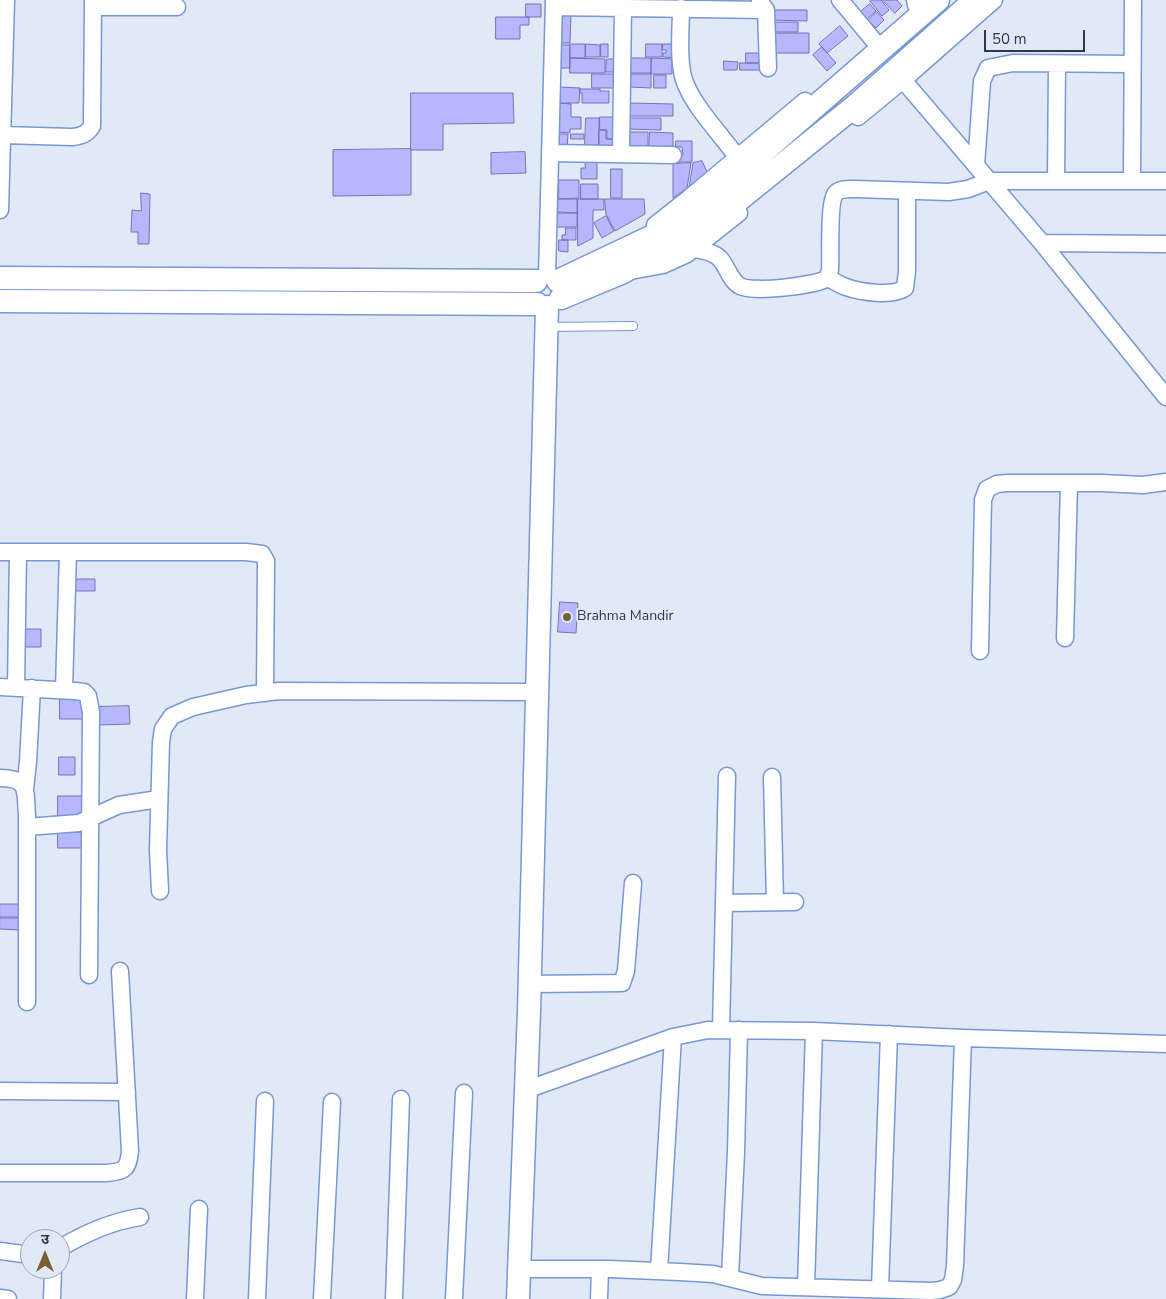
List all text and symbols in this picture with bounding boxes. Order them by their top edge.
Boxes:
scale bar [986,20,1087,52]
text: 50 m [992,29,1027,49]
place label: Brahma Mandir [577,609,674,625]
marker: Brahma Mandir [561,611,573,623]
north arrow [20,1229,70,1279]
text: उ [41,1230,49,1249]

